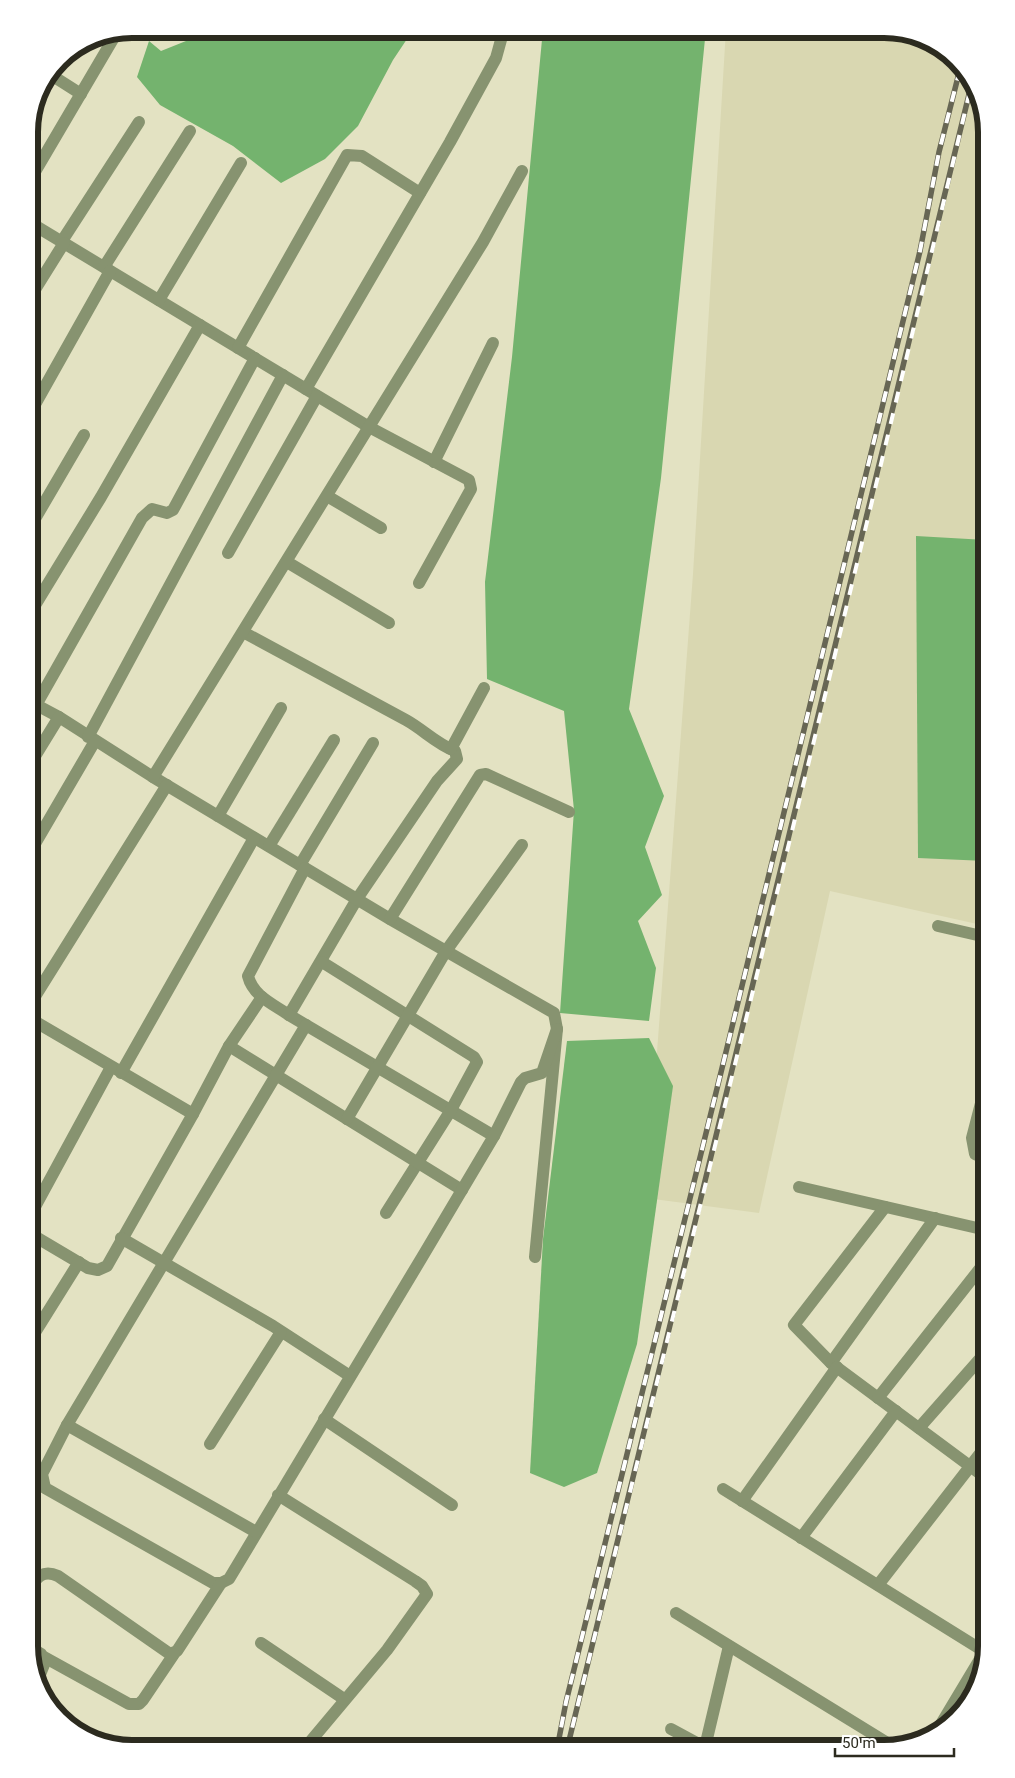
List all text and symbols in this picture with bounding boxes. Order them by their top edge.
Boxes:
scale bar [835,1726,954,1758]
text: 50 m [842,1734,876,1752]

